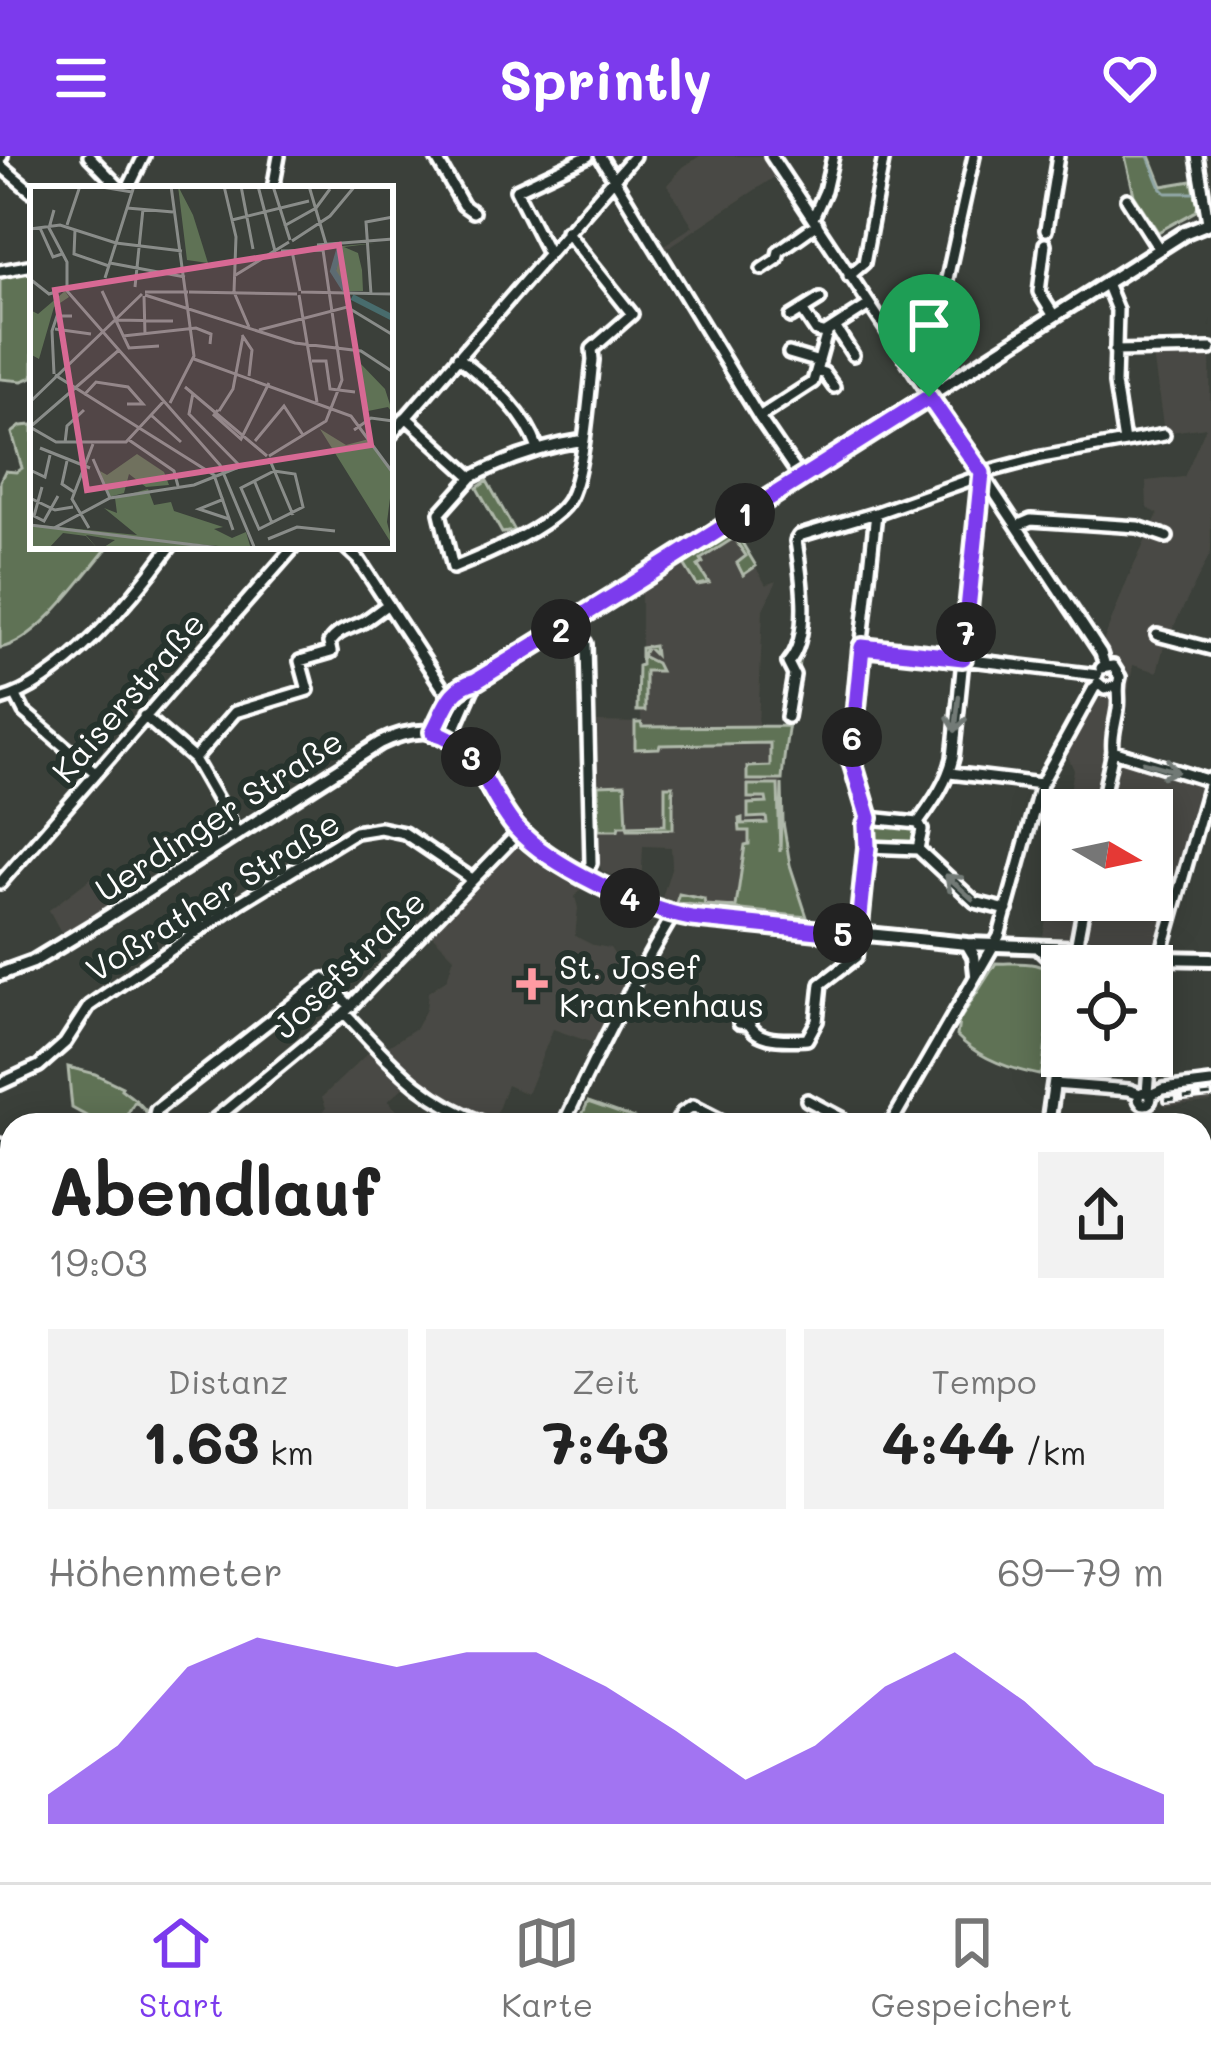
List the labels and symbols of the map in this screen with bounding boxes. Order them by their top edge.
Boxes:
inset map [30,186,393,549]
pin [878,274,980,397]
pin: 1 [715,483,775,543]
pin: 2 [531,599,591,659]
street label: Kaiserstraße [41,602,213,790]
pin: 7 [936,602,996,662]
one-way arrow [945,694,968,733]
pin: 6 [822,707,882,767]
street label: Uerdinger Straße [86,718,350,910]
pin: 3 [441,727,501,787]
one-way arrow [1142,757,1180,779]
north arrow [1041,789,1173,921]
street label: Voßrather Straße [77,800,347,990]
pin: 4 [600,868,660,928]
one-way arrow [944,874,974,901]
street label: Josefstraße [263,879,433,1047]
pin: 5 [813,903,873,963]
place label: St. Josef Krankenhaus [559,944,764,1025]
marker: St. Josef Krankenhaus [516,968,548,1000]

